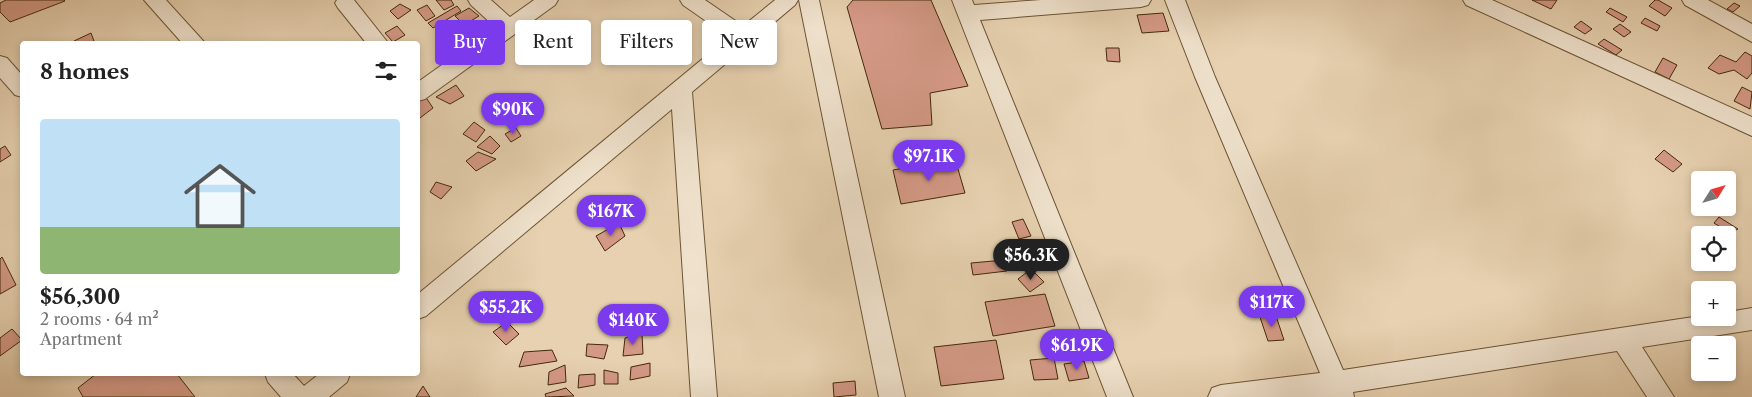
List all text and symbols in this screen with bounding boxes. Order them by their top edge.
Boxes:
chip: Buy [435,20,505,65]
chip: Rent [515,20,591,65]
chip: Filters [601,20,692,65]
chip: New [702,20,777,65]
icon: filters [372,57,400,85]
text: 8 homes [40,59,129,84]
pin: $90K [483,92,543,135]
text: $90K [492,99,534,119]
pin: $97.1K [888,140,970,182]
text: $97.1K [904,146,954,166]
icon: home [175,151,265,241]
north arrow [1691,171,1736,216]
map controls [1691,171,1736,381]
pin: $167K [576,194,646,237]
text: $167K [588,201,634,221]
button: locate [1691,226,1736,271]
pin: $56.3K [990,238,1072,281]
text: $56.3K [1004,245,1058,265]
button: + [1691,281,1736,326]
text: $56,300 [40,284,120,309]
pin: $117K [1237,286,1307,328]
pin: $55.2K [465,290,547,333]
text: $117K [1250,292,1294,312]
text: $55.2K [479,297,533,317]
pin: $140K [598,304,668,346]
text: 2 rooms · 64 m² [40,309,159,329]
text: $140K [609,310,657,330]
pin: $61.9K [1036,328,1118,371]
text: Apartment [40,329,122,349]
text: $61.9K [1051,335,1103,355]
button: − [1691,336,1736,381]

